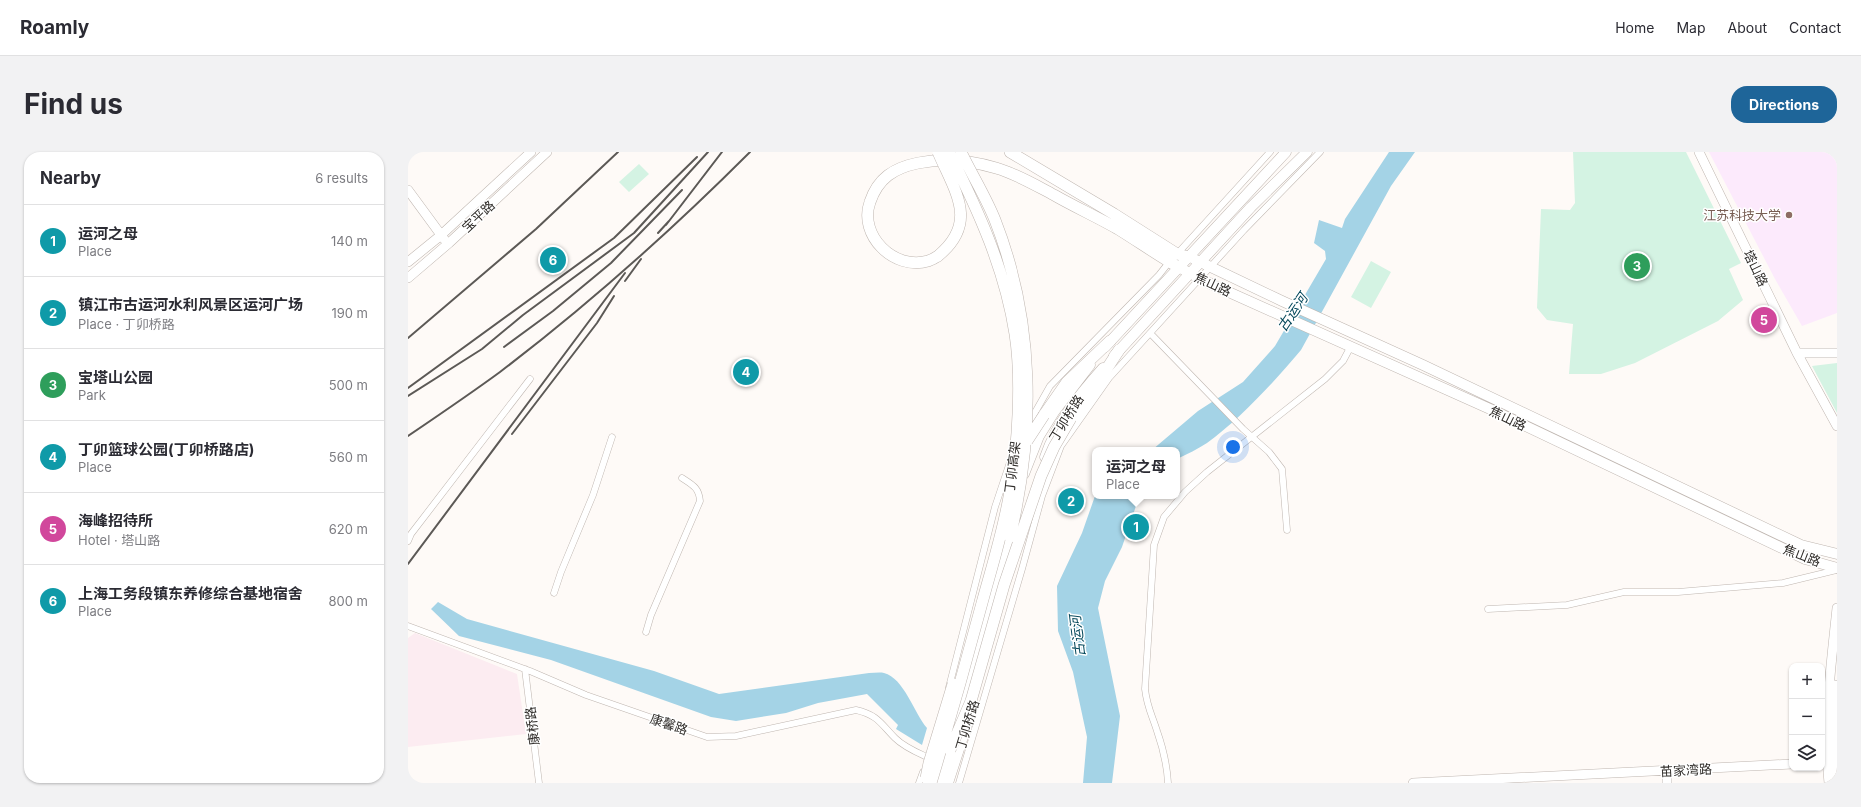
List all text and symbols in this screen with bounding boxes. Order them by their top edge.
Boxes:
text: Roamly [20,16,89,39]
text: Home [1615,19,1654,36]
text: Map [1676,19,1706,36]
text: About [1728,19,1767,36]
text: Contact [1789,19,1841,36]
button: Directions [1731,86,1837,123]
text: Find us [24,87,123,121]
text: Nearby [40,168,101,188]
text: 6 results [315,170,368,186]
street label: 宝平路 [458,197,498,235]
place label: 江苏科技大学 [1703,207,1781,223]
marker: 江苏科技大学 [1784,210,1794,220]
text: 运河之母 [78,224,138,243]
text: 1 [50,233,56,249]
text: 140 m [331,233,368,249]
text: Place [78,243,112,259]
pin: 6 [540,245,566,275]
street label: 塔山路 [1740,247,1772,289]
pin: 3 [1624,251,1650,281]
street label: 焦山路 [1192,269,1234,299]
water label: 古运河 [1273,287,1312,334]
text: 镇江市古运河水利风景区运河广场 [78,295,303,314]
text: 2 [49,305,57,321]
text: 190 m [331,305,368,321]
pin: 5 [1751,305,1777,335]
text: Place · 丁卯桥路 [78,316,175,332]
pin: 4 [733,357,759,387]
text: 宝塔山公园 [78,368,153,387]
text: 3 [49,377,57,393]
text: 500 m [329,377,368,393]
text: Park [78,387,106,403]
street label: 丁卯桥路 [1045,392,1087,444]
street label: 焦山路 [1487,402,1529,434]
your location [1223,437,1243,457]
text: 丁卯篮球公园(丁卯桥路店) [78,440,254,459]
street label: 丁卯高架 [1001,440,1023,494]
popup [1092,447,1180,499]
text: 4 [49,449,57,465]
text: 560 m [329,449,368,465]
text: 运河之母 [1106,457,1166,476]
text: Place [78,459,112,475]
text: Place [1106,476,1140,492]
pin: 2 [1058,486,1084,516]
text: 海峰招待所 [78,511,153,530]
pin: 1 [1123,512,1149,542]
text: 5 [49,521,57,537]
text: 620 m [329,521,368,537]
text: Hotel · 塔山路 [78,532,160,548]
street label: 焦山路 [1781,541,1823,569]
text: 上海工务段镇东养修综合基地宿舍 [78,584,303,603]
text: 6 [49,593,57,609]
text: 800 m [329,593,368,609]
text: Place [78,603,112,619]
water label: 古运河 [1066,611,1088,658]
map controls [1789,663,1825,771]
button: + [1789,663,1825,699]
street label: 丁卯桥路 [952,698,982,752]
button: − [1789,699,1825,735]
street label: 康桥路 [522,706,542,746]
street label: 康馨路 [648,710,690,738]
button: layers [1789,735,1825,771]
street label: 苗家湾路 [1660,761,1712,779]

